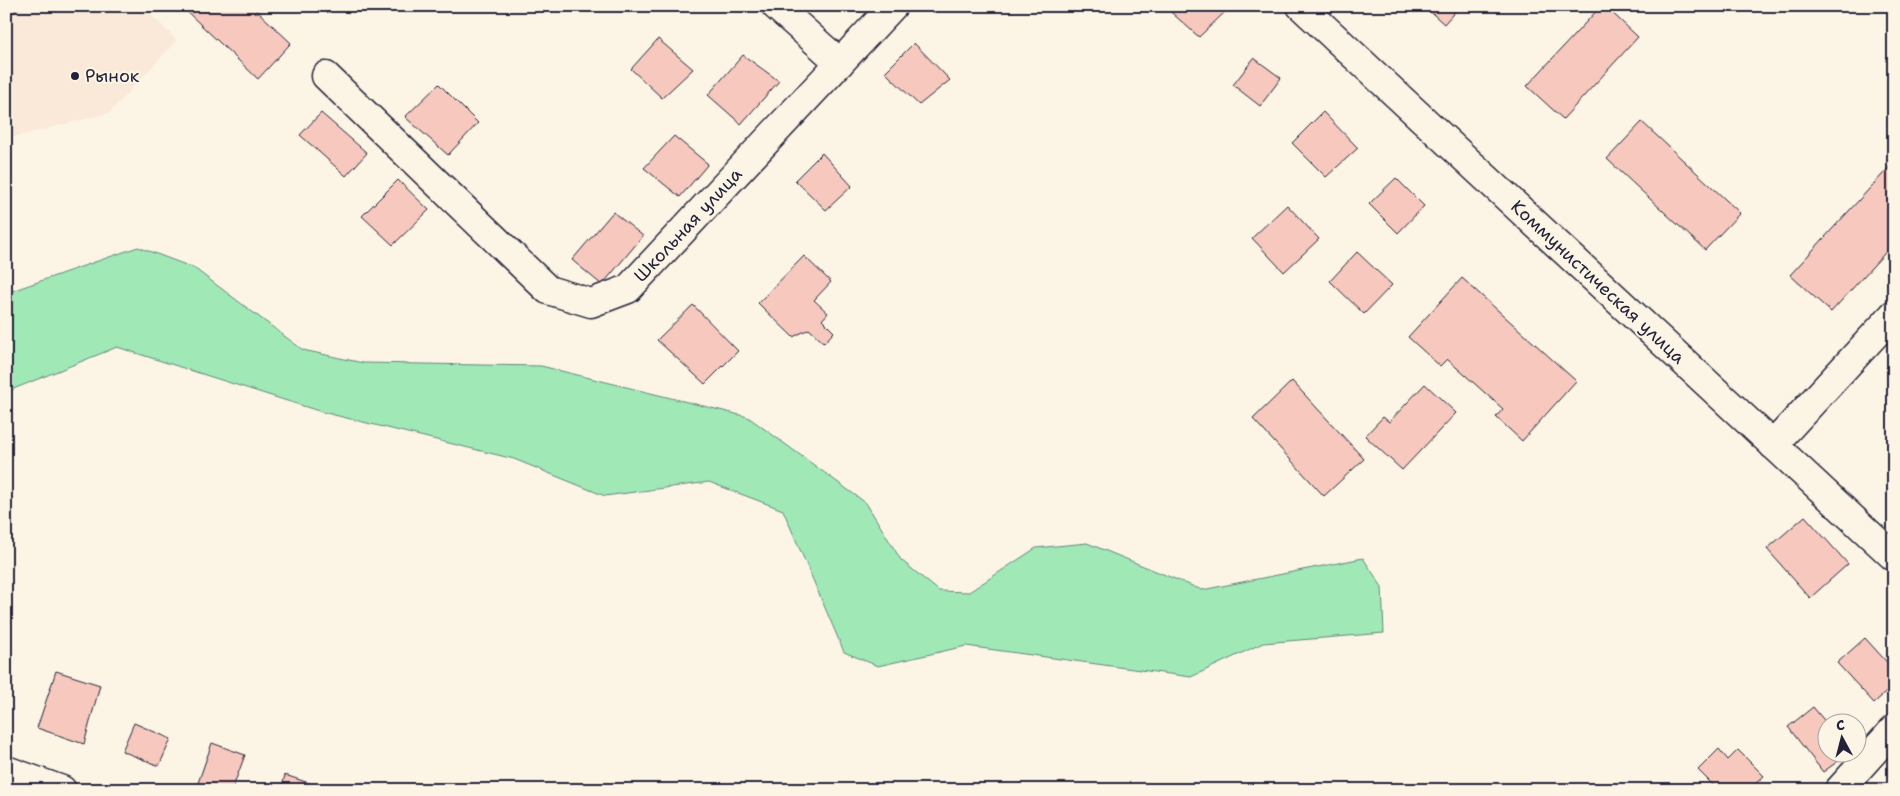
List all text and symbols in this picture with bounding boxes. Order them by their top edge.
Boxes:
place label: Рынок [85,64,140,88]
marker: Рынок [69,70,81,82]
street label: Школьная улица [629,163,747,287]
street label: Коммунистическая улица [1506,195,1690,369]
north arrow [1818,714,1868,764]
text: С [1835,716,1846,735]

